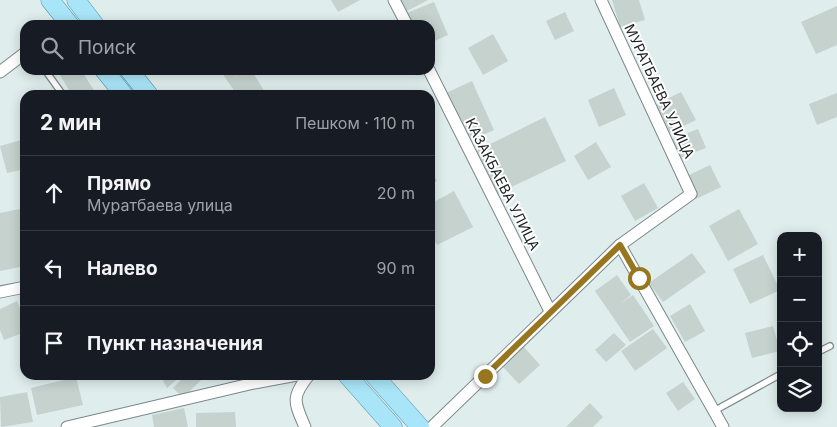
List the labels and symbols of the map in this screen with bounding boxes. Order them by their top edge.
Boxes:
street label: МУРАТБАЕВА УЛИЦА [621,21,699,161]
street label: КАЗАКБАЕВА УЛИЦА [462,115,544,253]
route start [628,267,651,290]
route end [474,365,497,388]

